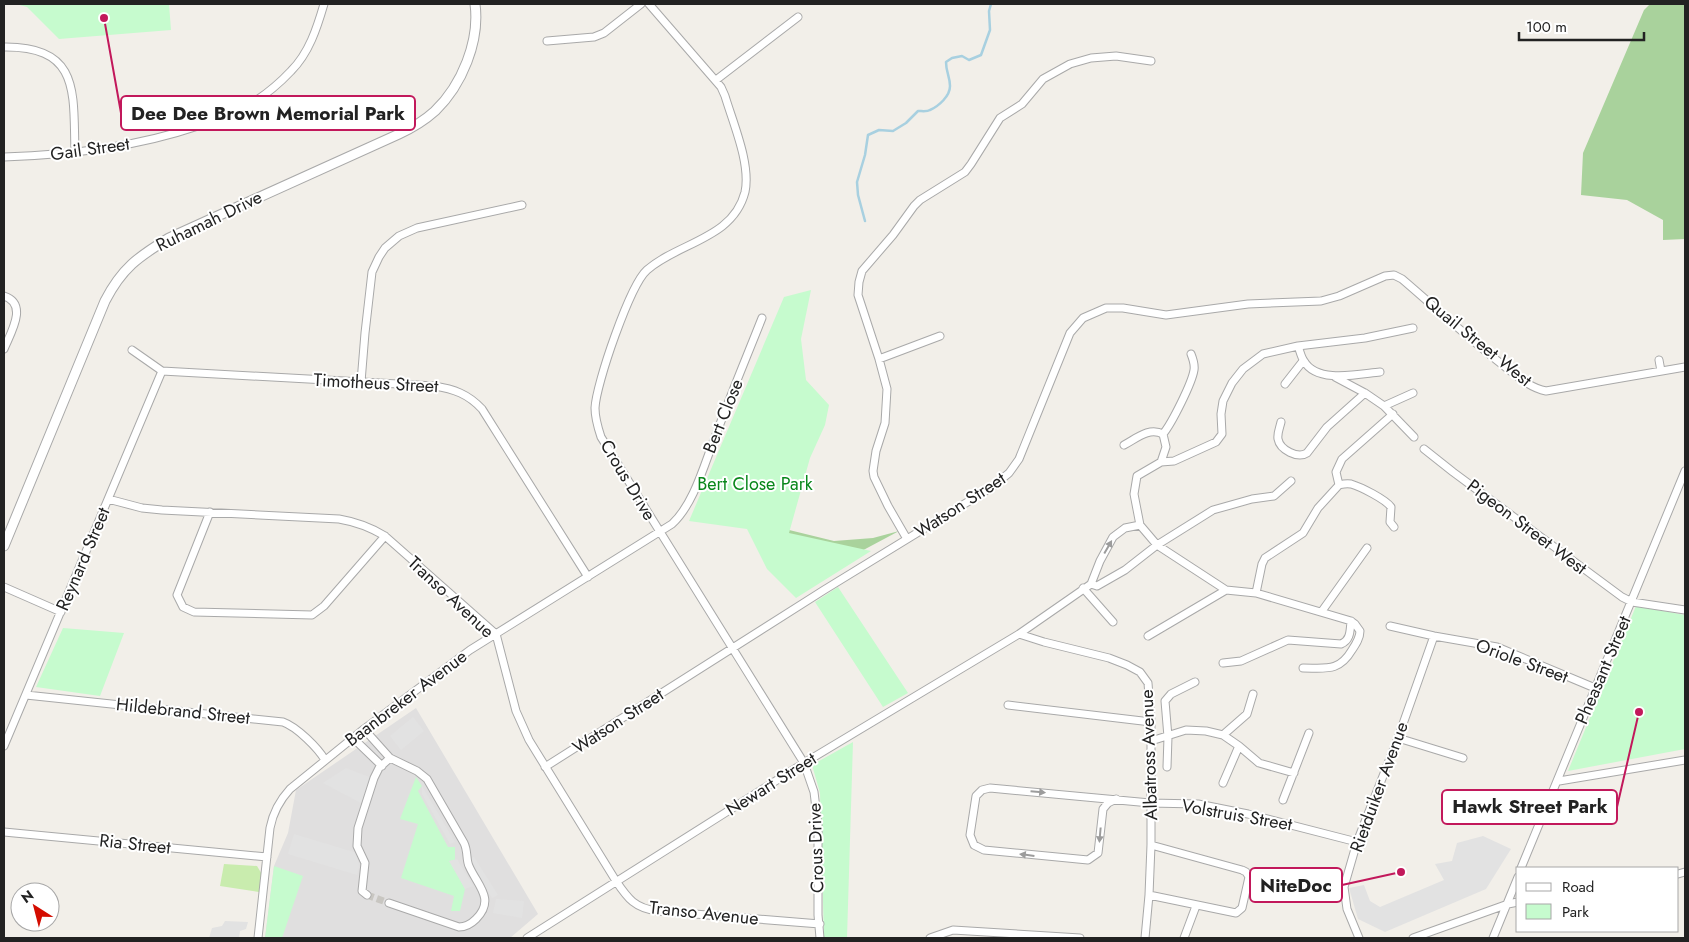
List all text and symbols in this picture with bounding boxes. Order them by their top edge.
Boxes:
scale bar [1519,10,1644,42]
text: 100 m [1526,16,1567,38]
callout: Dee Dee Brown Memorial Park [121,96,415,130]
text: Dee Dee Brown Memorial Park [131,100,405,127]
street label: Gail Street [49,130,132,167]
street label: Ruhamah Drive [152,184,266,258]
street label: Quail Street West [1418,289,1538,393]
street label: Timotheus Street [313,367,440,399]
street label: Bert Close [696,375,750,457]
street label: Crous Drive [594,435,662,525]
street label: Watson Street [909,465,1011,544]
park label: Bert Close Park [697,471,813,497]
street label: Pigeon Street West [1462,473,1593,581]
street label: Reynard Street [50,503,117,615]
one-way arrow [1104,539,1112,554]
street label: Transo Avenue [402,550,500,644]
street label: Pheasant Street [1569,611,1638,728]
street label: Oriole Street [1472,632,1572,690]
street label: Baanbreker Avenue [340,643,472,753]
street label: Watson Street [567,681,669,760]
street label: Albatross Avenue [1134,689,1164,821]
street label: Hildebrand Street [115,691,252,731]
street label: Rietduiker Avenue [1343,718,1415,856]
street label: Newart Street [721,745,822,822]
one-way arrow [1031,788,1047,796]
callout: Hawk Street Park [1442,790,1617,824]
street label: Volstruis Street [1180,792,1295,838]
text: Hawk Street Park [1452,793,1608,820]
street label: Crous Drive [801,802,831,894]
street label: Ria Street [98,827,173,861]
one-way arrow [1096,827,1104,843]
one-way arrow [1019,851,1035,859]
legend [1516,867,1679,932]
callout: NiteDoc [1250,868,1342,902]
text: NiteDoc [1260,872,1332,899]
text: Road [1562,876,1594,898]
north arrow [10,882,60,932]
text: N [17,885,38,908]
street label: Transo Avenue [648,894,760,932]
text: Park [1562,901,1589,923]

